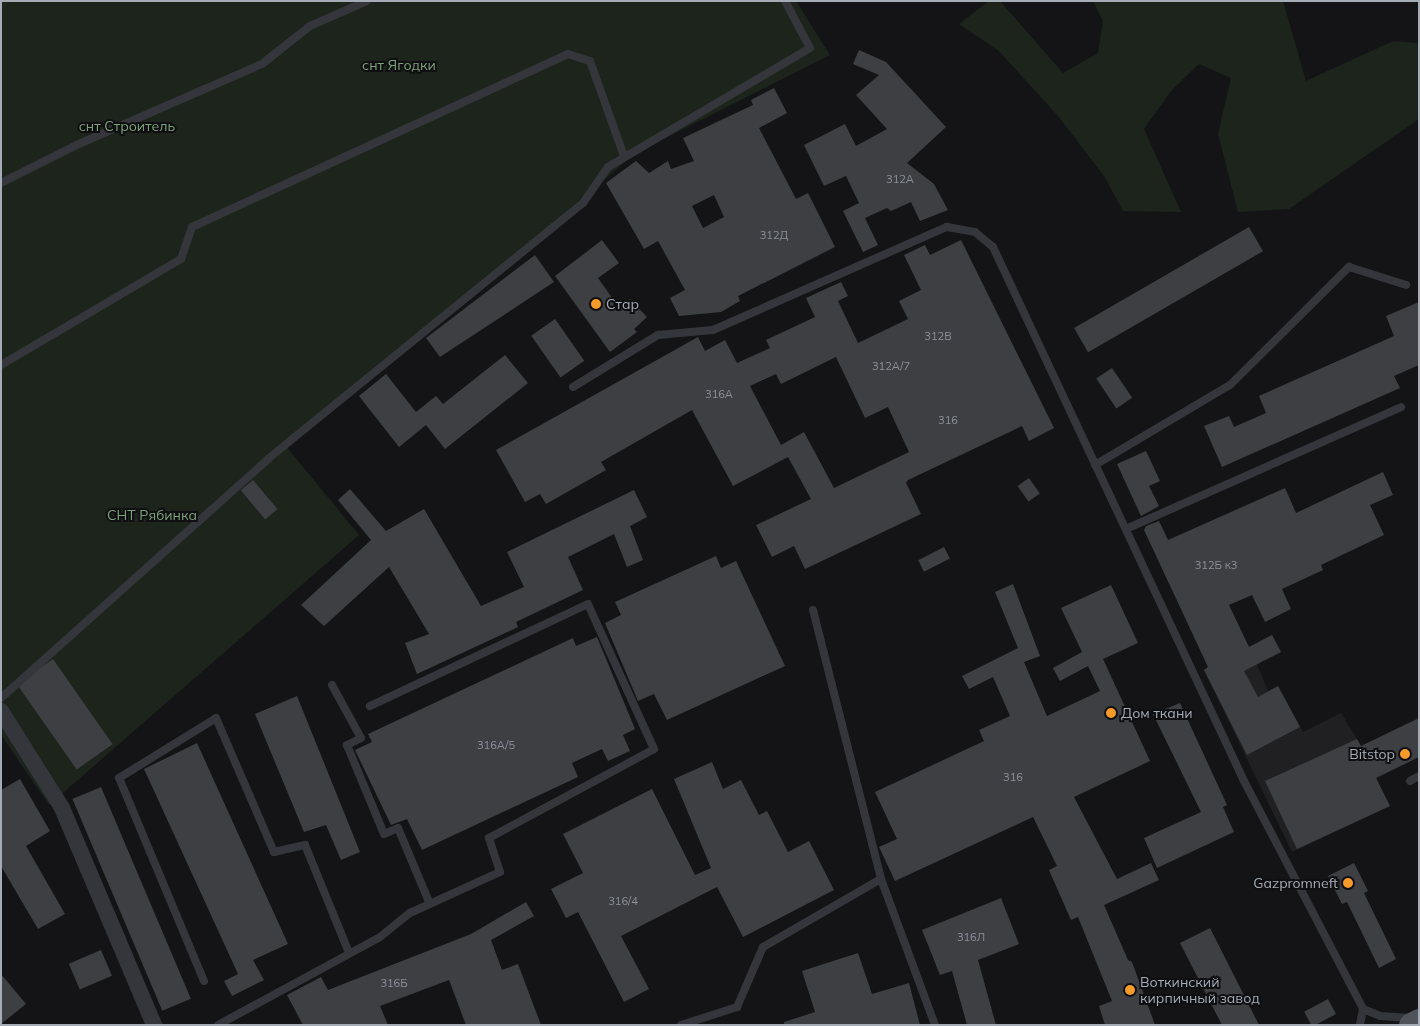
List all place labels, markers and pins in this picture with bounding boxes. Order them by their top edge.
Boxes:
place label: Стар [606,296,639,312]
marker: Стар [590,298,602,310]
place label: Дом ткани [1121,705,1193,721]
marker: Дом ткани [1105,707,1117,719]
place label: Bitstop [1349,746,1395,762]
marker: Bitstop [1399,748,1411,760]
place label: Gazpromneft [1253,875,1338,891]
marker: Gazpromneft [1342,877,1354,889]
place label: Воткинский кирпичный завод [1140,974,1260,1006]
marker: Воткинский кирпичный завод [1124,984,1136,996]

